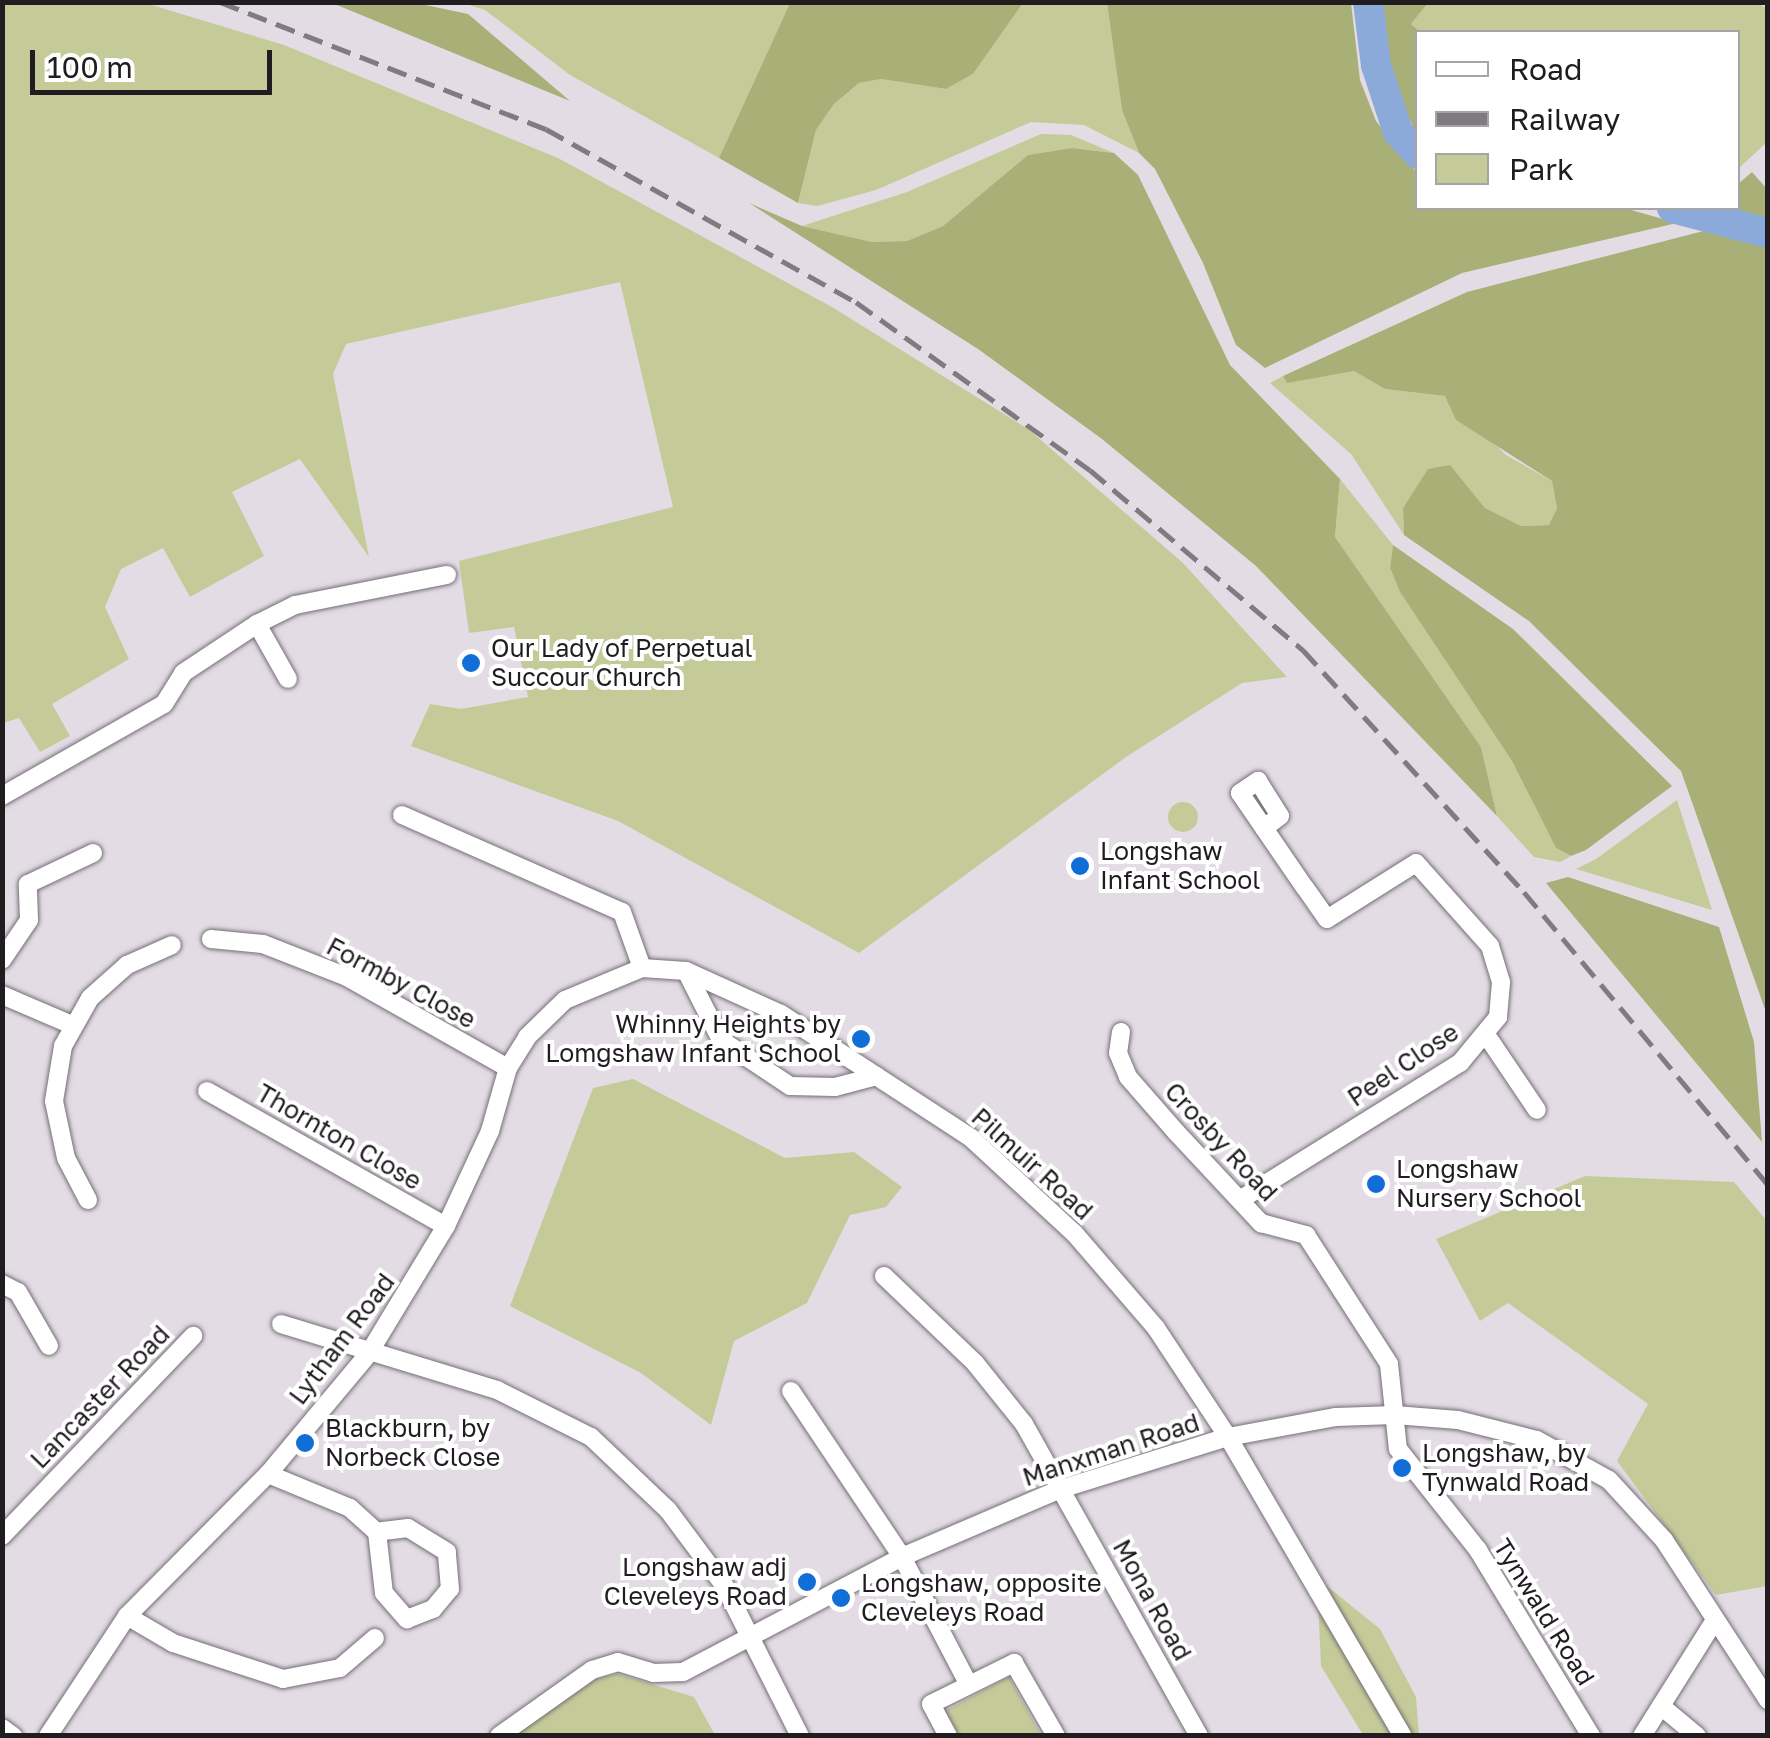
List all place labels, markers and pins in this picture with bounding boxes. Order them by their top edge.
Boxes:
place label: Our Lady of Perpetual Succour Church [491,634,752,693]
marker: Our Lady of Perpetual Succour Church [460,652,482,674]
place label: Longshaw Infant School [1100,837,1260,896]
marker: Longshaw Infant School [1069,855,1091,877]
place label: Whinny Heights by Lomgshaw Infant School [545,1010,841,1069]
marker: Whinny Heights by Lomgshaw Infant School [850,1028,872,1050]
place label: Longshaw Nursery School [1396,1155,1581,1214]
marker: Longshaw Nursery School [1365,1173,1387,1195]
place label: Blackburn, by Norbeck Close [325,1414,500,1473]
marker: Blackburn, by Norbeck Close [294,1432,316,1454]
place label: Longshaw, by Tynwald Road [1422,1439,1589,1498]
marker: Longshaw, by Tynwald Road [1391,1457,1413,1479]
place label: Longshaw adj Cleveleys Road [604,1553,787,1612]
place label: Longshaw, opposite Cleveleys Road [861,1569,1101,1628]
marker: Longshaw adj Cleveleys Road [796,1571,818,1593]
marker: Longshaw, opposite Cleveleys Road [830,1587,852,1609]

